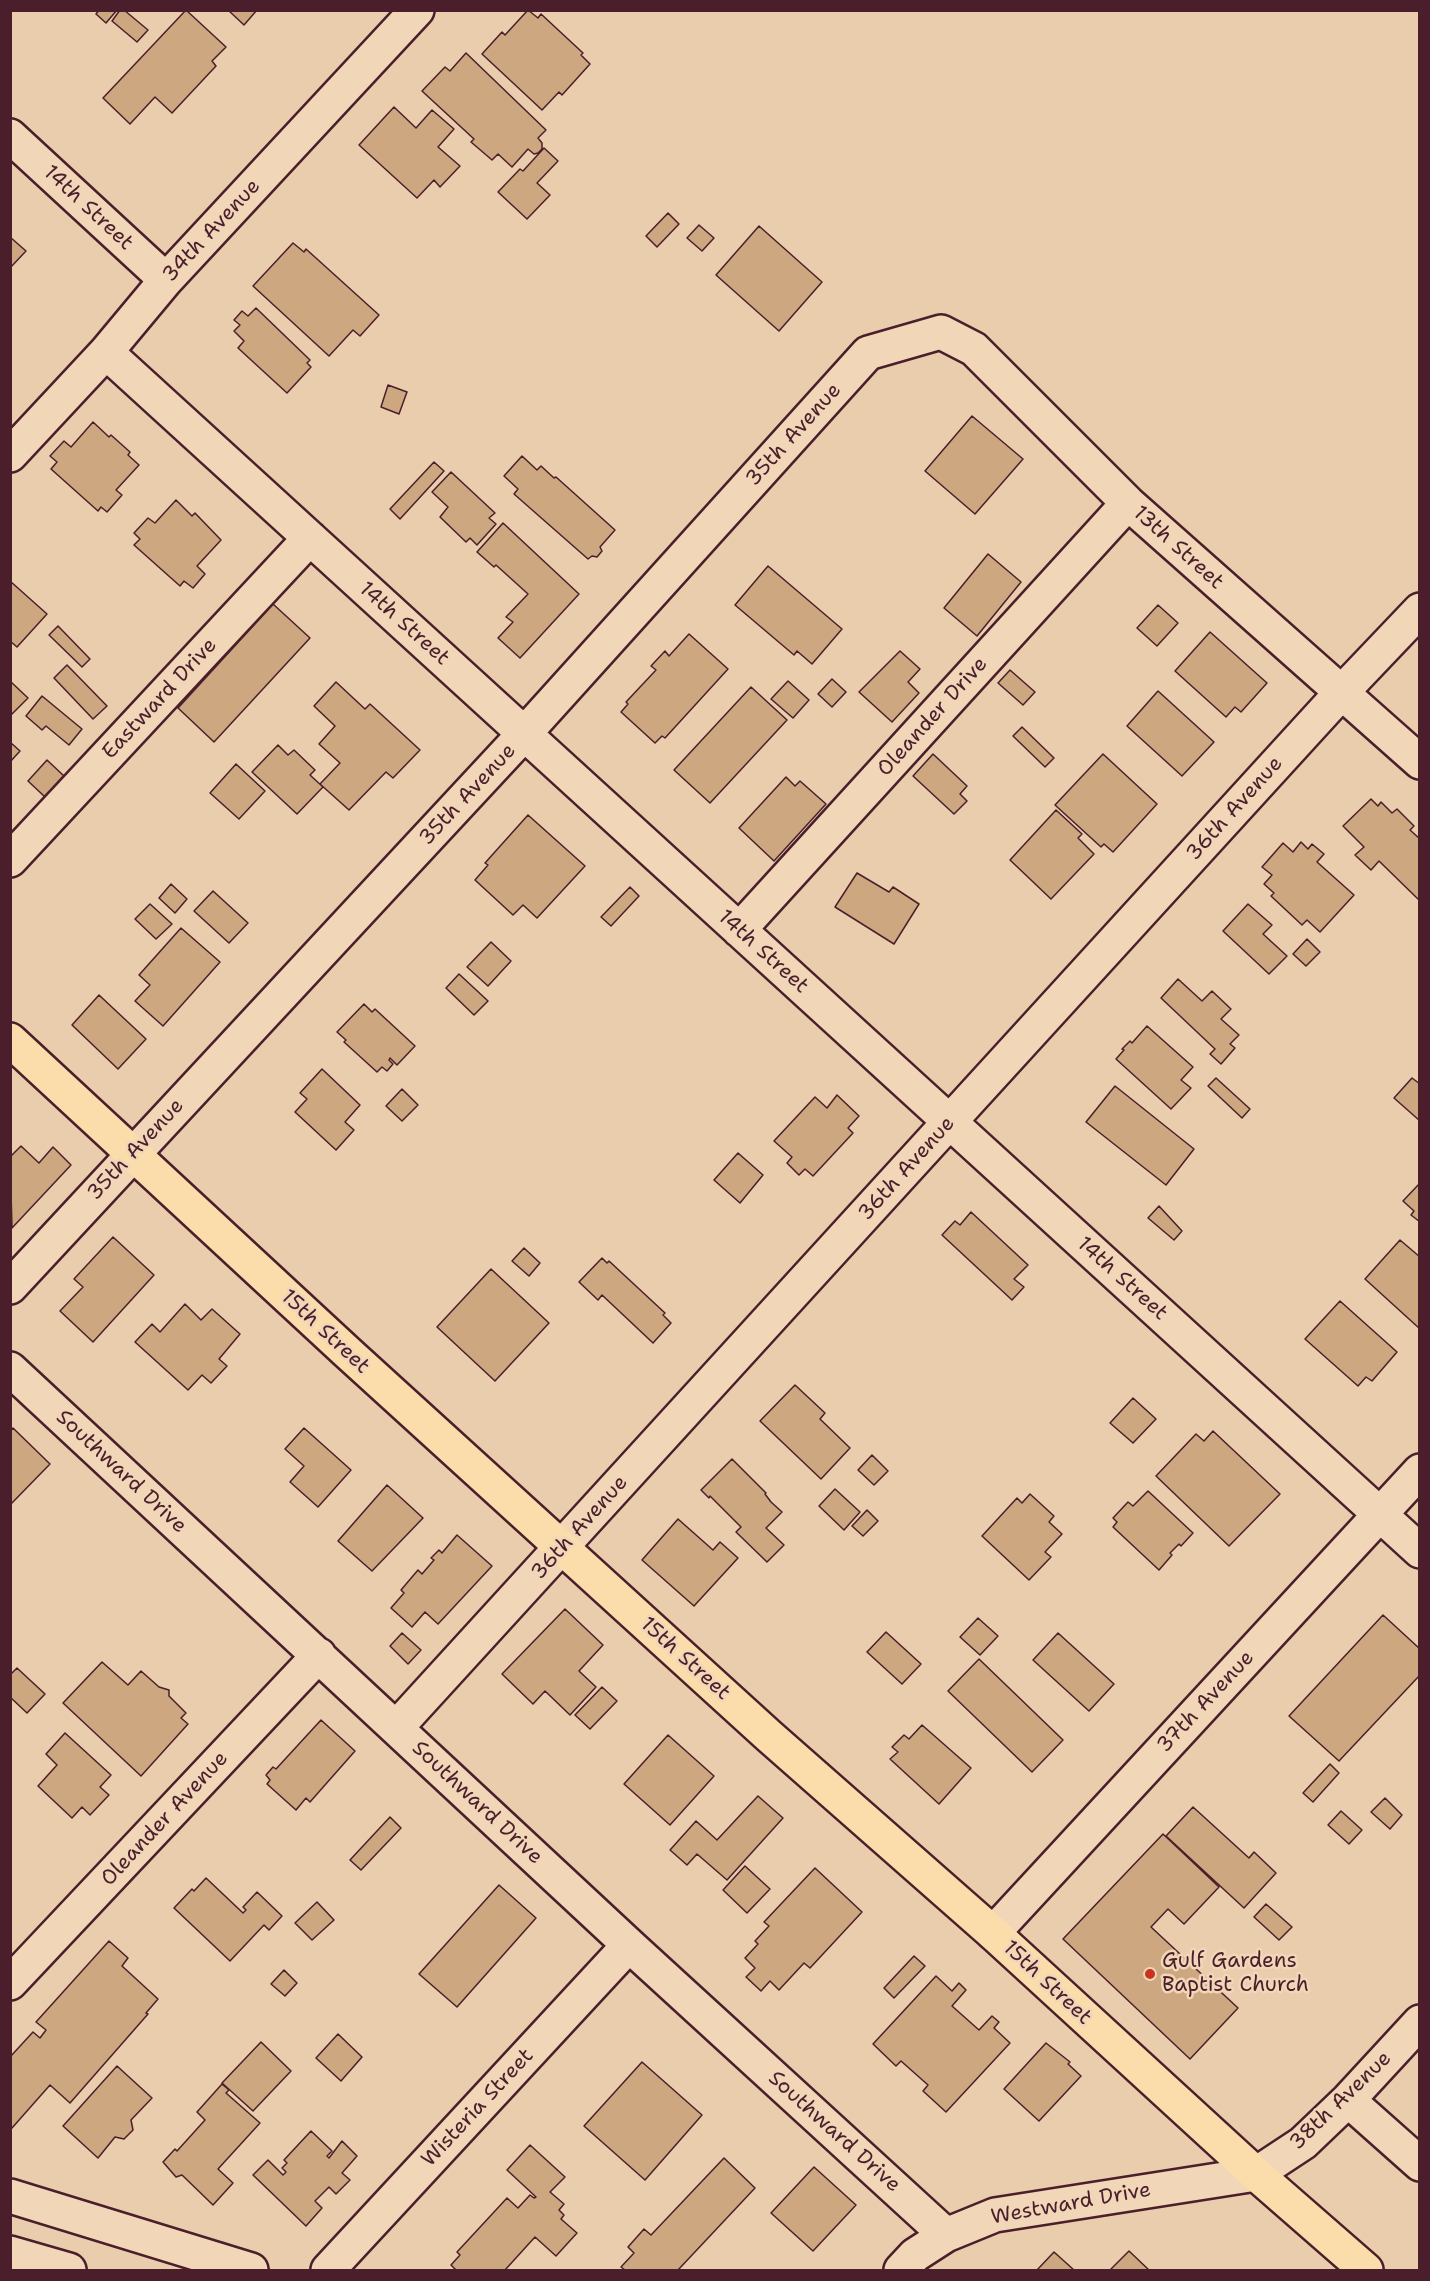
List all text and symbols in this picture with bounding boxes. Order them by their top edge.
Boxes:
street label: 14th Street [38,160,138,256]
street label: 34th Avenue [158,174,266,288]
street label: 35th Avenue [741,378,847,492]
street label: 13th Street [1128,501,1228,595]
street label: 14th Street [353,577,455,671]
street label: Eastward Drive [97,633,223,765]
street label: Oleander Drive [873,652,993,782]
street label: 35th Avenue [414,739,522,851]
street label: 36th Avenue [1182,752,1288,866]
street label: 14th Street [712,905,814,999]
street label: 35th Avenue [82,1094,190,1206]
street label: 36th Avenue [854,1112,960,1226]
street label: 14th Street [1071,1232,1173,1326]
street label: 15th Street [275,1285,375,1379]
street label: Southward Drive [51,1405,191,1539]
street label: 36th Avenue [527,1471,633,1585]
street label: 15th Street [635,1612,735,1706]
street label: 37th Avenue [1152,1646,1260,1758]
street label: Southward Drive [407,1736,547,1870]
street label: Oleander Avenue [96,1746,234,1892]
street label: 15th Street [997,1936,1097,2030]
place label: Gulf Gardens Baptist Church [1162,1949,1309,1999]
marker: Gulf Gardens Baptist Church [1143,1967,1157,1981]
street label: Wisteria Street [417,2044,539,2172]
street label: 38th Avenue [1285,2046,1397,2156]
street label: Southward Drive [763,2066,905,2198]
street label: Westward Drive [989,2178,1153,2230]

